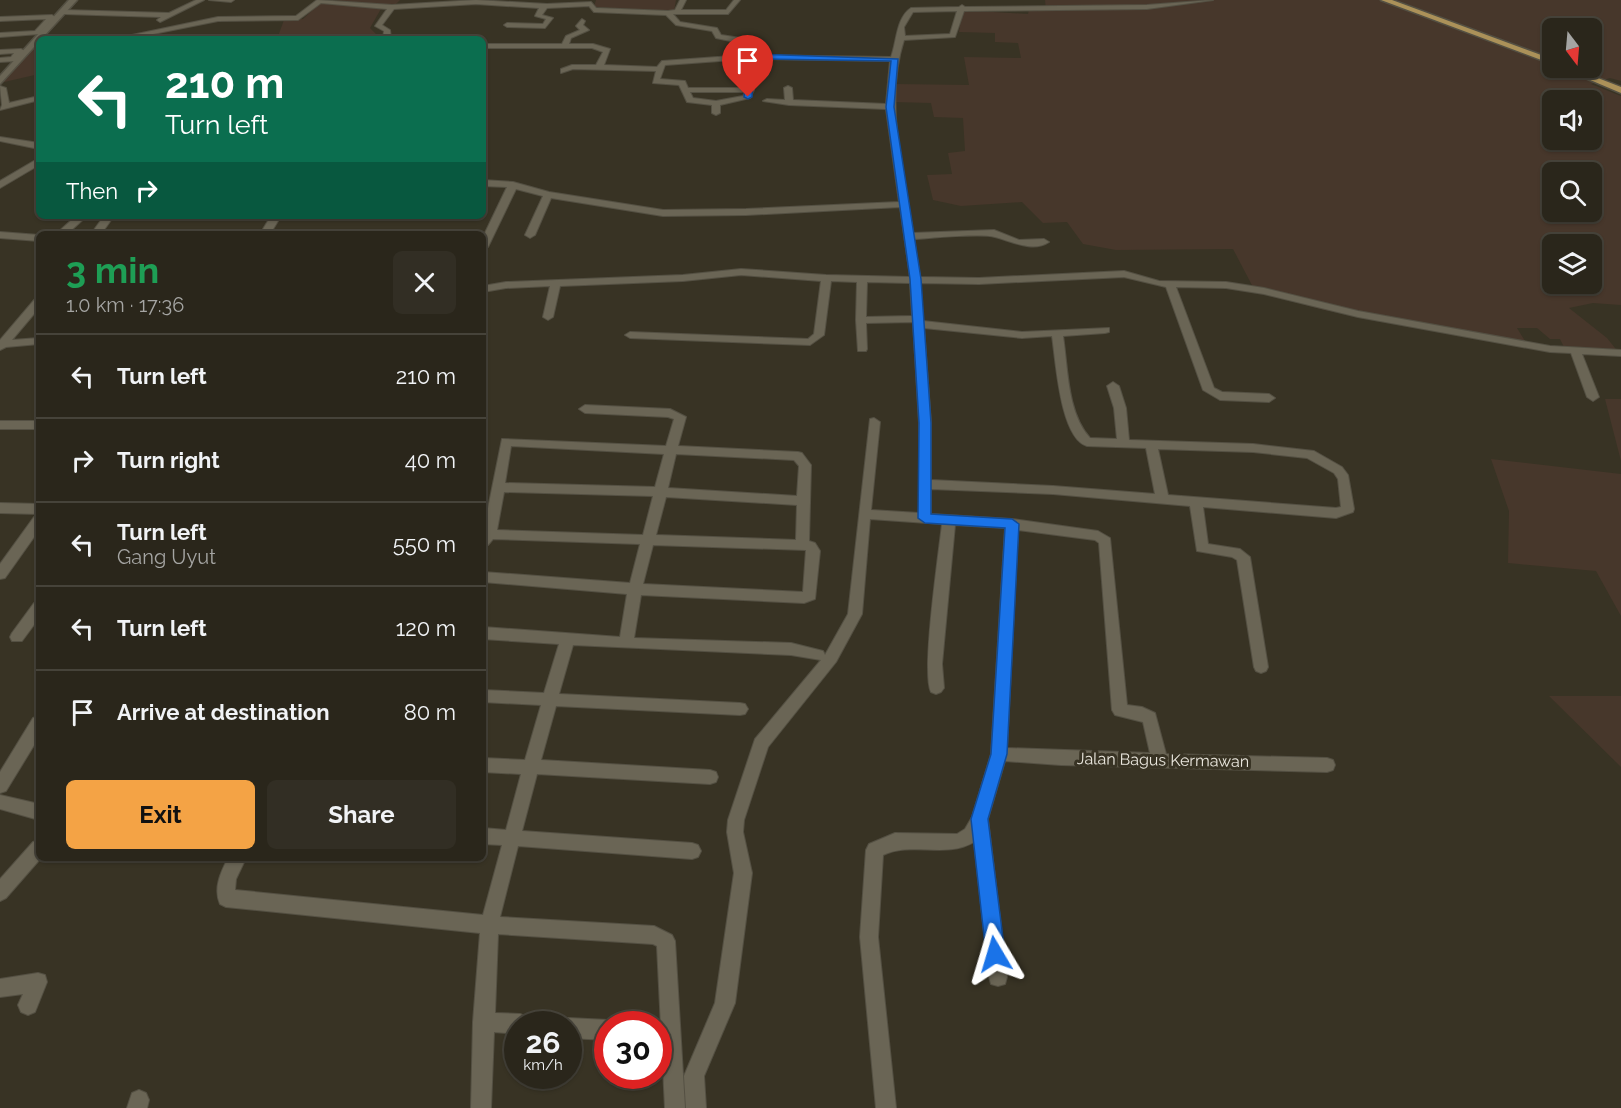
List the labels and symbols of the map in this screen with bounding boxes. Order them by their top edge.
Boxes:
north arrow [1542,18,1602,78]
pin [722,35,773,97]
street label: Jalan Bagus Kermawan [1077,749,1249,771]
position arrow [963,922,1027,986]
speed limit sign: 30 [594,1011,672,1089]

